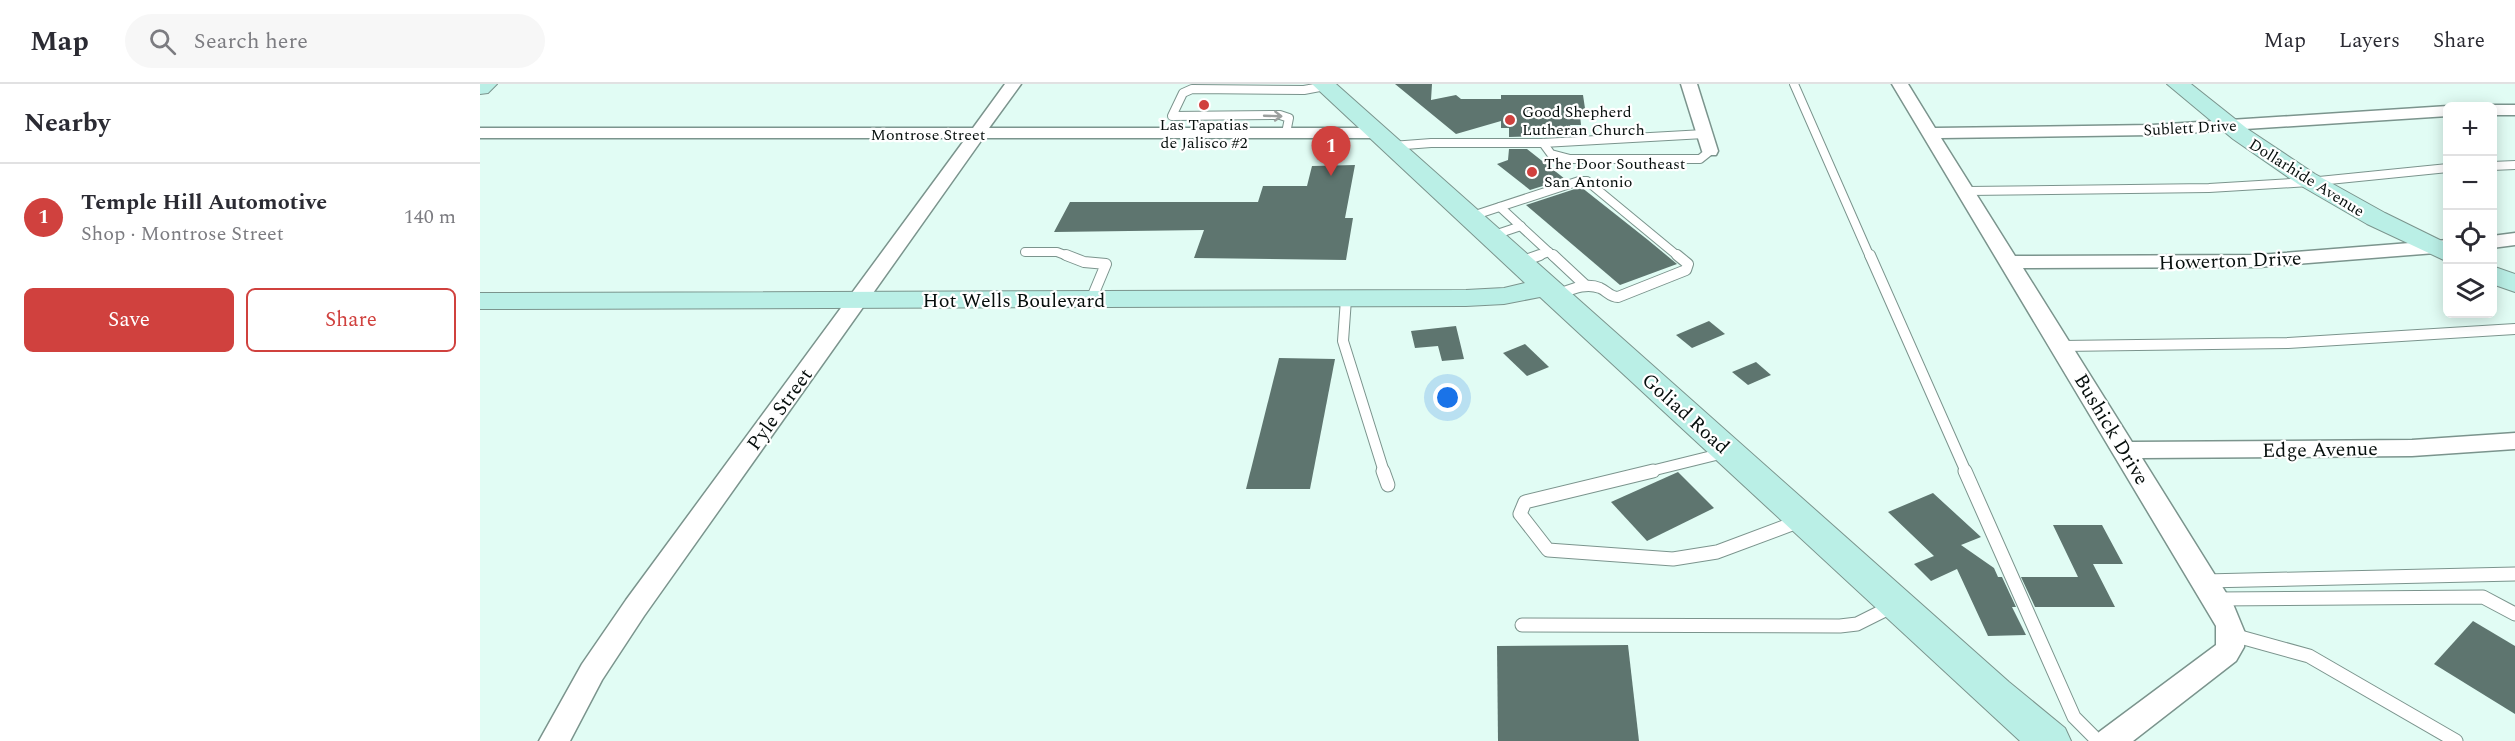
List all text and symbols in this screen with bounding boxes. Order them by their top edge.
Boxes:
search box [125,14,545,68]
text: Map [30,20,89,63]
icon: search [146,25,179,58]
text: Search here [194,25,308,58]
text: Map [2264,25,2306,57]
text: Layers [2339,25,2400,57]
text: Share [2433,25,2485,57]
marker: Las Tapatias de Jalisco #2 [1197,98,1211,112]
place label: Good Shepherd Lutheran Church [1522,100,1645,142]
map controls [2443,102,2497,318]
button: + [2443,102,2497,156]
text: Nearby [24,103,110,143]
one-way arrow [1262,110,1282,122]
place label: Las Tapatias de Jalisco #2 [1159,113,1249,155]
marker: Good Shepherd Lutheran Church [1503,113,1517,127]
street label: Sublett Drive [2143,114,2237,142]
street label: Montrose Street [871,123,986,147]
pin: 1 [1312,126,1350,176]
street label: Dollarhide Avenue [2244,133,2369,223]
place label: The Door Southeast San Antonio [1544,152,1686,194]
button: − [2443,156,2497,210]
marker: The Door Southeast San Antonio [1525,165,1539,179]
text: Temple Hill Automotive [81,186,327,219]
text: 1 [38,202,49,232]
text: 140 m [404,202,456,232]
button: locate [2443,210,2497,264]
text: Shop · Montrose Street [81,219,284,249]
street label: Howerton Drive [2158,244,2302,278]
button: layers [2443,264,2497,318]
street label: Hot Wells Boulevard [923,286,1105,316]
button: Save [24,288,234,352]
button: Share [246,288,456,352]
street label: Pyle Street [740,362,820,457]
street label: Goliad Road [1635,366,1736,461]
street label: Bushick Drive [2066,368,2156,491]
your location [1433,383,1462,412]
street label: Edge Avenue [2262,434,2378,466]

